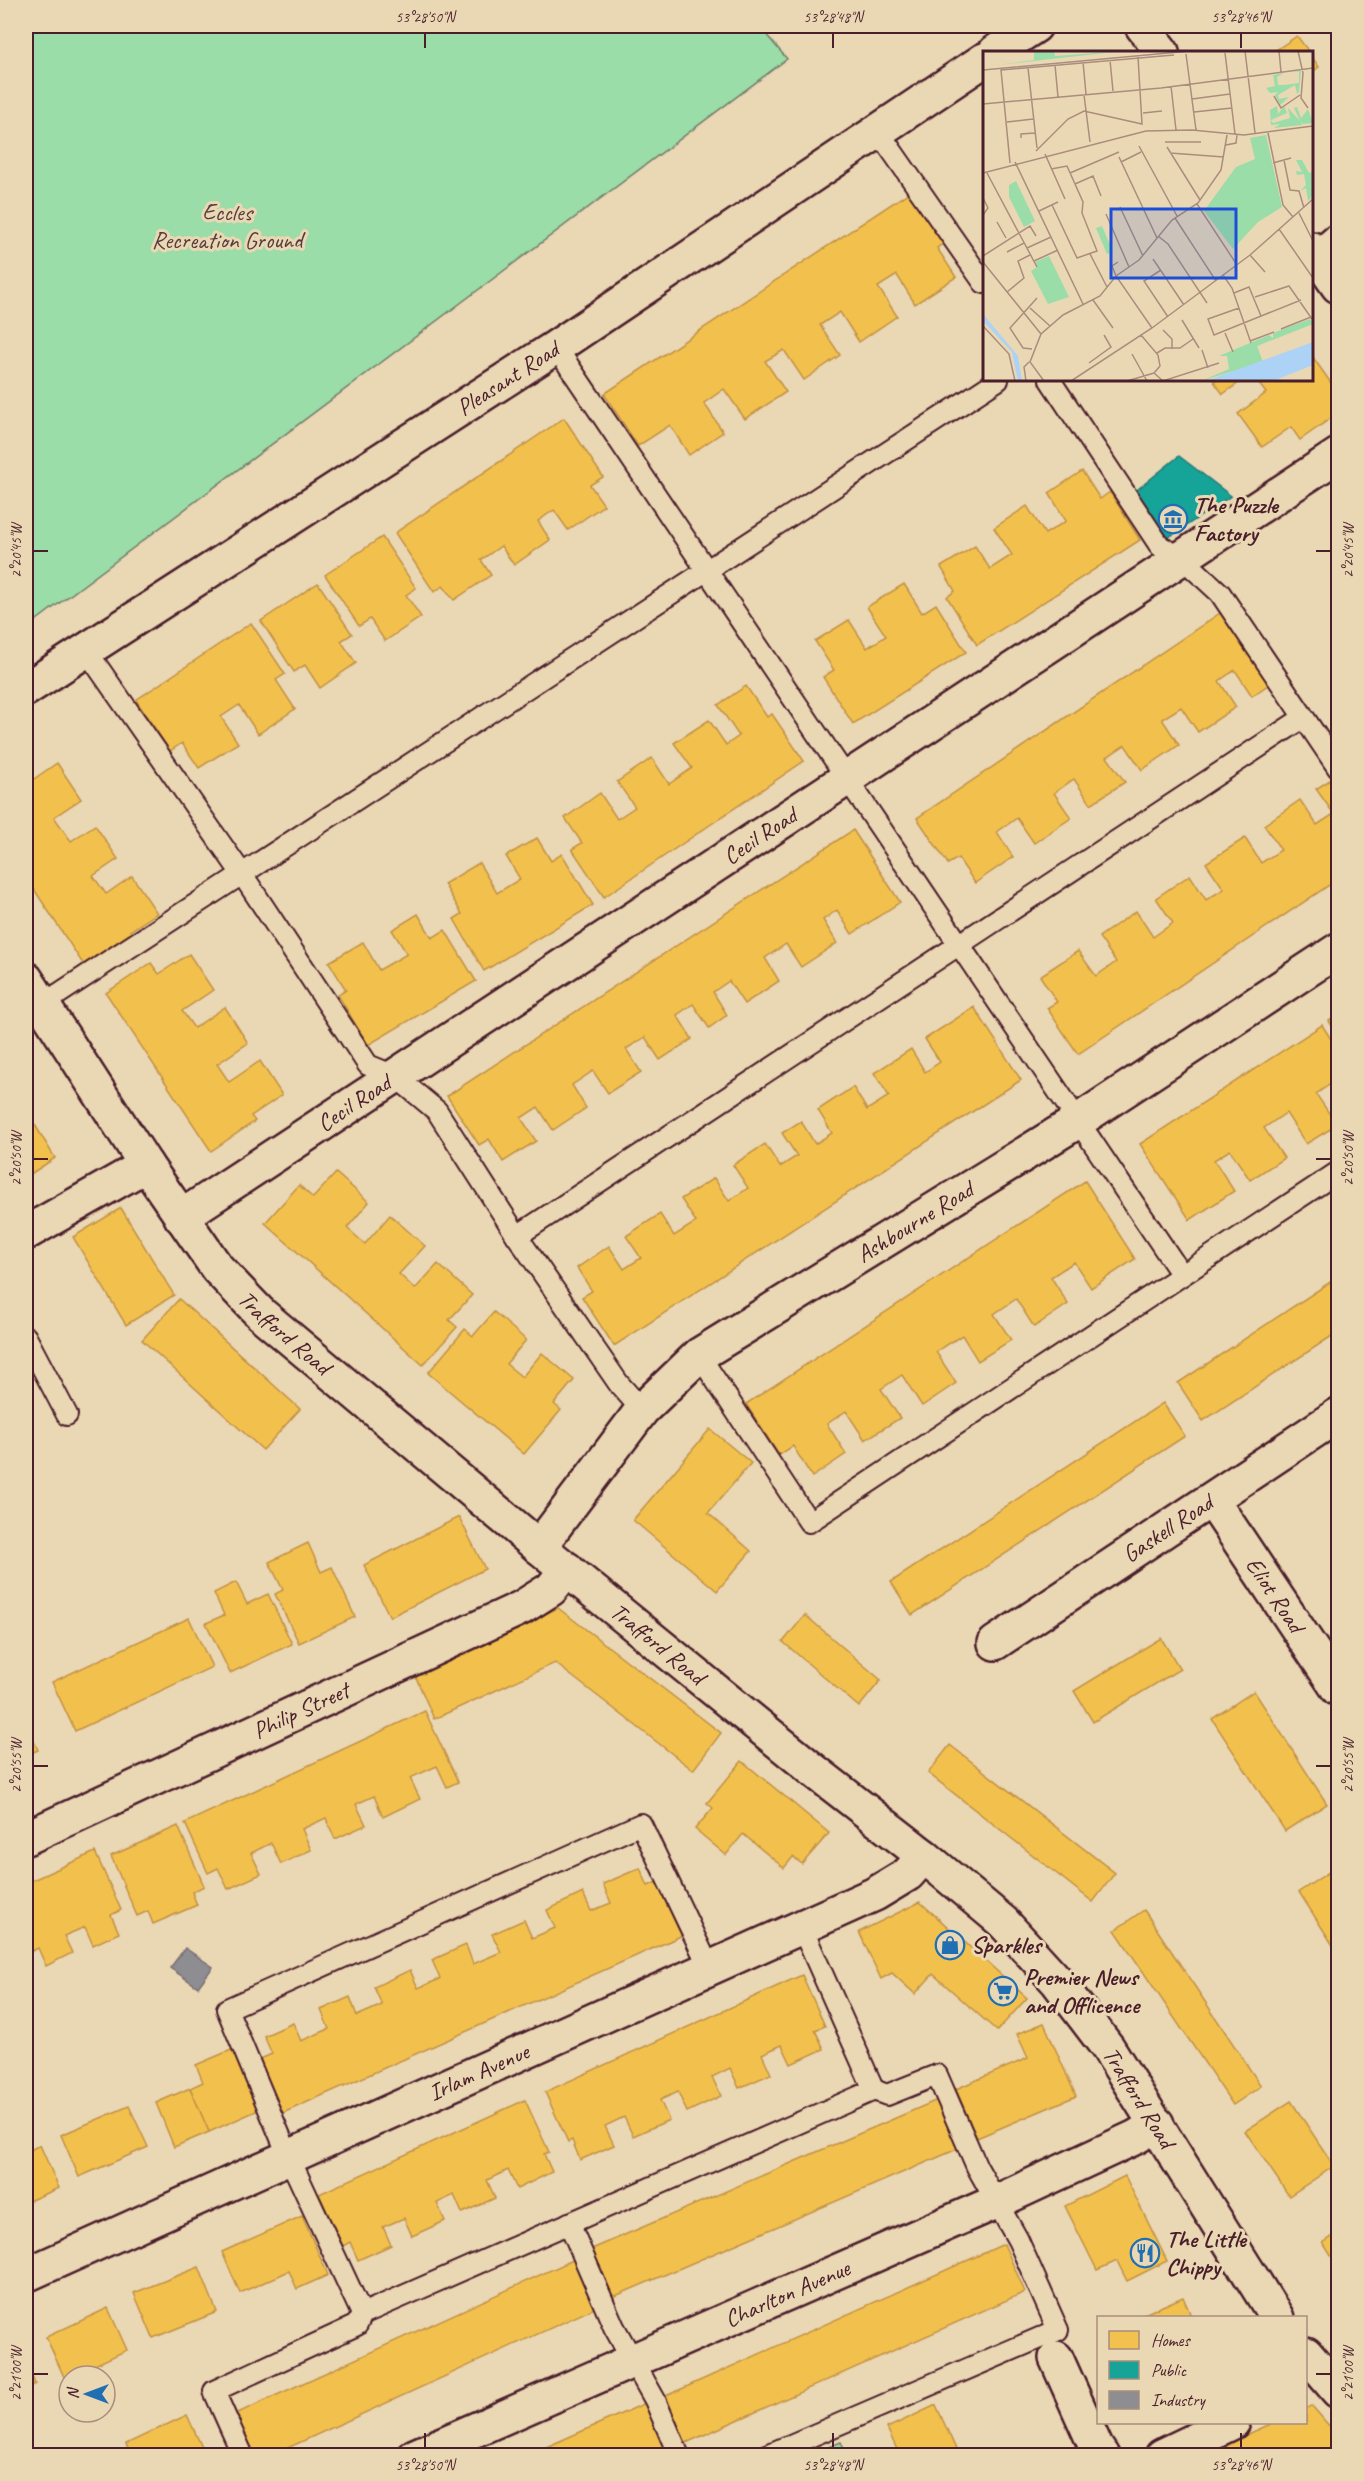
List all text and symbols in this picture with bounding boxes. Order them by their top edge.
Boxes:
text: 53°28'50"N [395,8,458,27]
text: 53°28'48"N [803,8,866,27]
text: 53°28'46"N [1211,8,1274,27]
inset map [983,51,1313,381]
park label: Eccles Recreation Ground [152,197,306,255]
street label: Pleasant Road [451,332,567,422]
place label: The Puzzle Factory [1194,490,1280,548]
museum icon: The Puzzle Factory [1157,503,1189,535]
text: 2°20'45"W [7,521,26,578]
text: 2°20'45"W [1339,521,1358,578]
street label: Cecil Road [717,799,805,871]
street label: Cecil Road [311,1066,400,1138]
text: 2°20'50"W [7,1129,26,1186]
text: 2°20'50"W [1339,1129,1358,1186]
street label: Ashbourne Road [851,1173,982,1269]
street label: Trafford Road [232,1284,340,1383]
street label: Gaskell Road [1117,1486,1221,1569]
street label: Eliot Road [1239,1551,1313,1641]
street label: Trafford Road [604,1596,714,1693]
street label: Philip Street [248,1674,356,1746]
text: 2°20'55"W [7,1736,26,1793]
text: 2°20'55"W [1339,1736,1358,1793]
shop icon: Sparkles [934,1929,966,1961]
place label: Sparkles [971,1930,1044,1960]
place label: Premier News and Offlicence [1024,1962,1141,2020]
supermarket icon: Premier News and Offlicence [987,1975,1019,2007]
street label: Irlam Avenue [423,2035,536,2108]
street label: Trafford Road [1096,2041,1184,2157]
place label: The Little Chippy [1166,2224,1248,2282]
restaurant icon: The Little Chippy [1129,2237,1161,2269]
street label: Charlton Avenue [720,2252,856,2334]
legend [1097,2316,1307,2424]
text: Homes [1151,2329,1191,2351]
text: 2°21'00"W [7,2344,26,2401]
text: 2°21'00"W [1339,2344,1358,2401]
text: Public [1151,2359,1188,2381]
north arrow [57,2364,117,2424]
text: N [63,2386,83,2399]
text: Industry [1151,2389,1206,2411]
text: 53°28'50"N [395,2456,458,2475]
text: 53°28'48"N [803,2456,866,2475]
text: 53°28'46"N [1211,2456,1274,2475]

